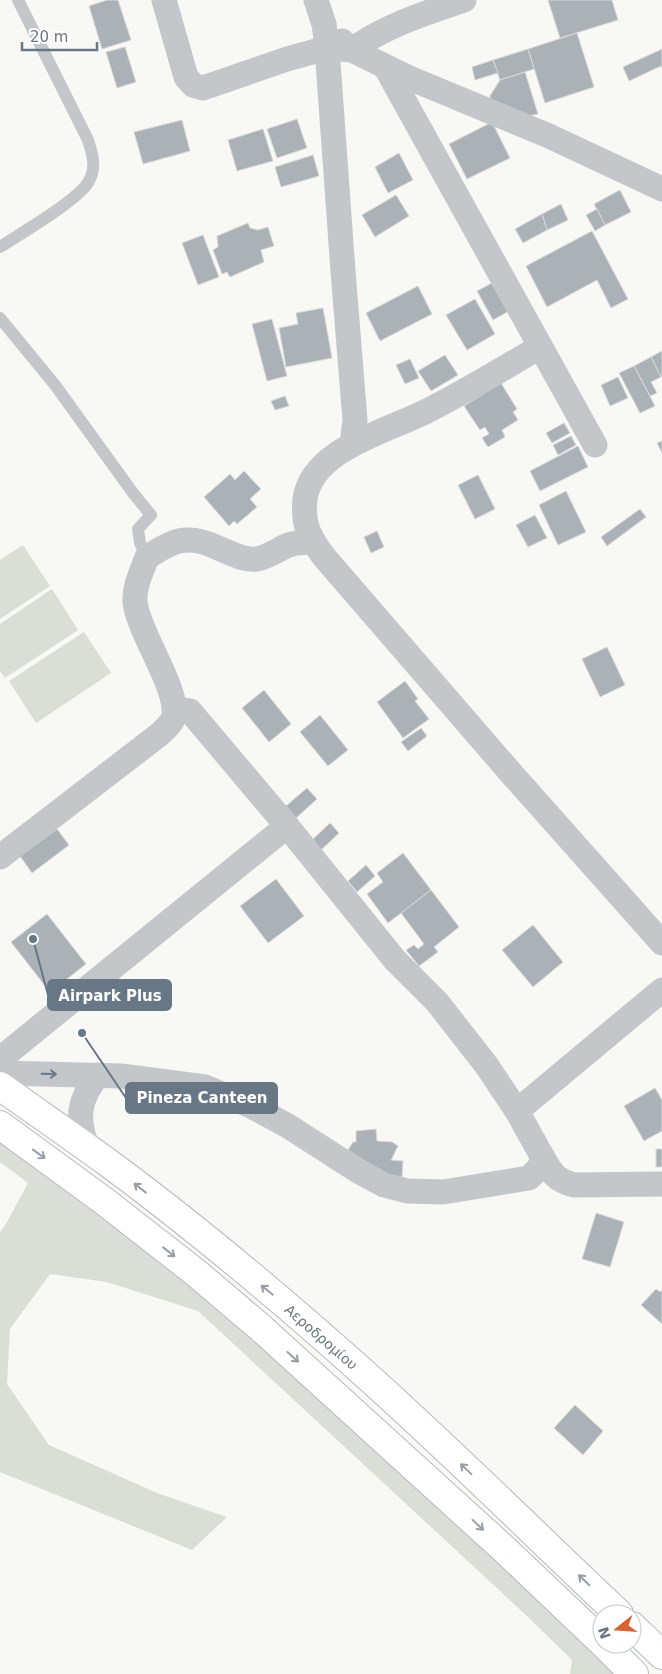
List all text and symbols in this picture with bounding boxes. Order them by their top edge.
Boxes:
scale bar [22,20,98,52]
text: 20 m [30,28,68,46]
callout: Airpark Plus [48,980,171,1010]
text: Airpark Plus [58,987,162,1005]
one-way arrow [40,1069,56,1079]
callout: Pineza Canteen [126,1083,277,1113]
text: Pineza Canteen [136,1089,268,1107]
one-way arrow [32,1148,45,1159]
one-way arrow [134,1183,147,1194]
one-way arrow [162,1247,176,1257]
one-way arrow [261,1285,274,1296]
street label: Αεροδρομίου [281,1301,361,1373]
one-way arrow [286,1351,299,1363]
one-way arrow [460,1463,473,1475]
one-way arrow [472,1519,484,1531]
one-way arrow [578,1574,590,1587]
north arrow [592,1604,642,1654]
text: N [595,1625,614,1641]

